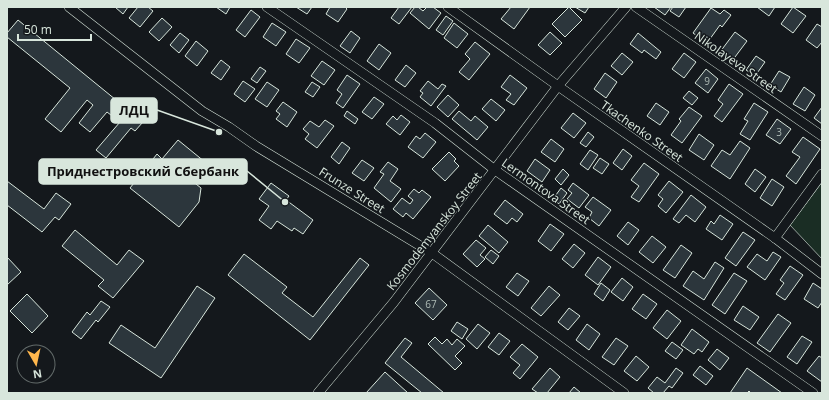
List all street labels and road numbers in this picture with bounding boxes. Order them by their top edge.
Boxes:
street label: Nikolayeva Street [691,27,781,97]
street label: Tkachenko Street [597,96,687,166]
street label: Lermontova Street [498,154,594,228]
street label: Frunze Street [316,163,388,217]
street label: Kosmodemyanskoy Street [382,168,486,294]

